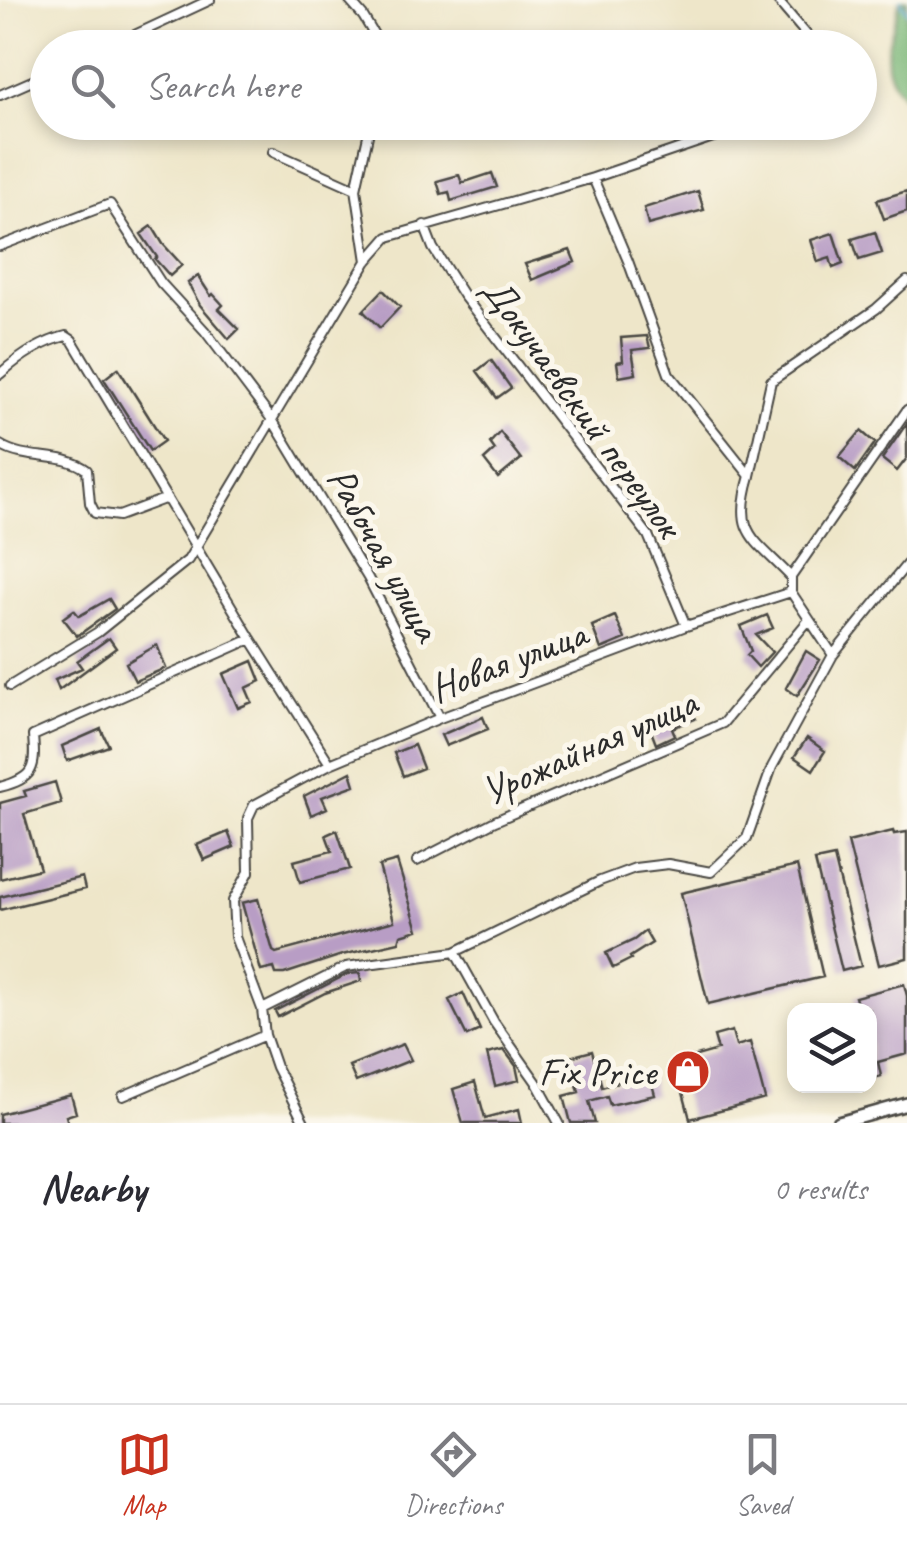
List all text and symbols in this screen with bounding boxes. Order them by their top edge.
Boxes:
search box [30,30,877,140]
icon: search [65,58,120,113]
text: Search here [145,62,300,109]
street label: Докучаевский переулок [471,267,695,550]
street label: Рабочая улица [316,458,453,652]
street label: Новая улица [423,607,597,714]
street label: Урожайная улица [474,676,707,817]
map controls [787,1003,877,1093]
button: layers [787,1003,877,1093]
place label: Fix Price [539,1047,659,1097]
shop icon: Fix Price [665,1049,711,1095]
text: Nearby [40,1162,146,1215]
text: 0 results [773,1168,867,1209]
tab: Map [117,1427,172,1522]
tab: Directions [405,1427,502,1522]
tab: Saved [735,1427,790,1522]

